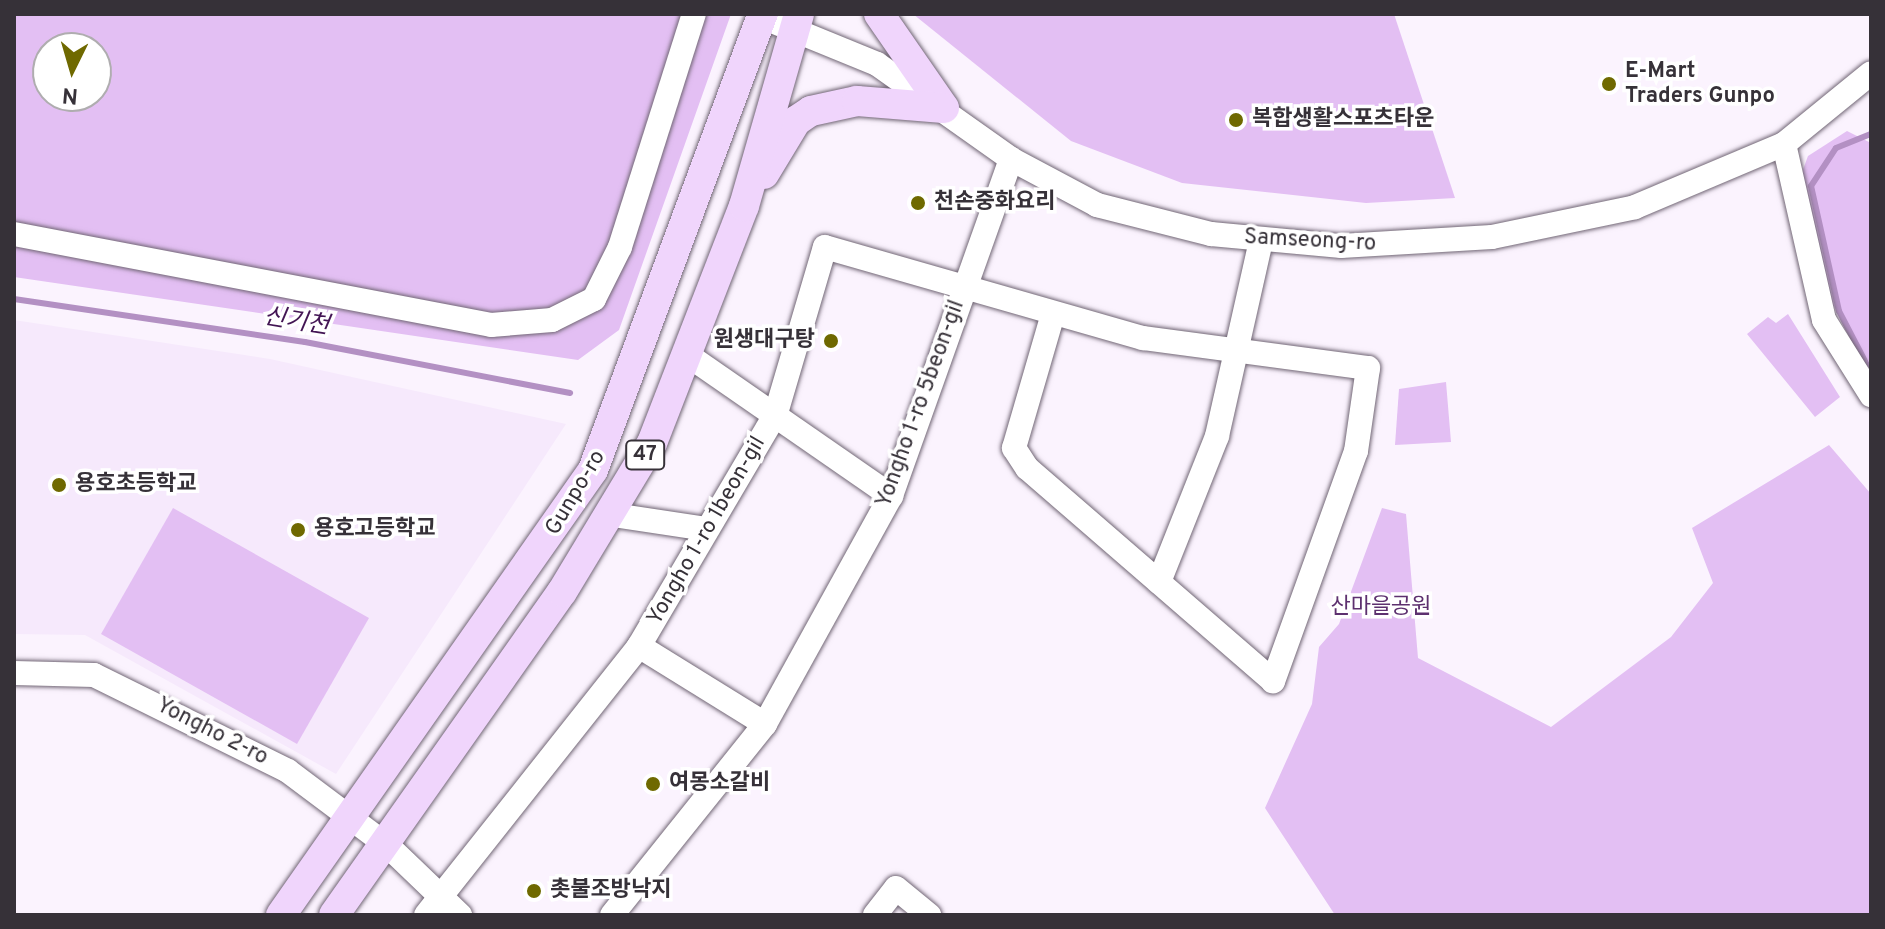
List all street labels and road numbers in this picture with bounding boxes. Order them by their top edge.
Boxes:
street label: Samseong-ro [1243,224,1377,258]
street label: Yongho 1-ro 5beon-gil [871,297,971,511]
street label: Yongho 1-ro 1beon-gil [642,432,772,630]
road number: 47 [625,439,665,471]
street label: Gunpo-ro [540,446,612,540]
street label: Yongho 2-ro [152,693,272,771]

